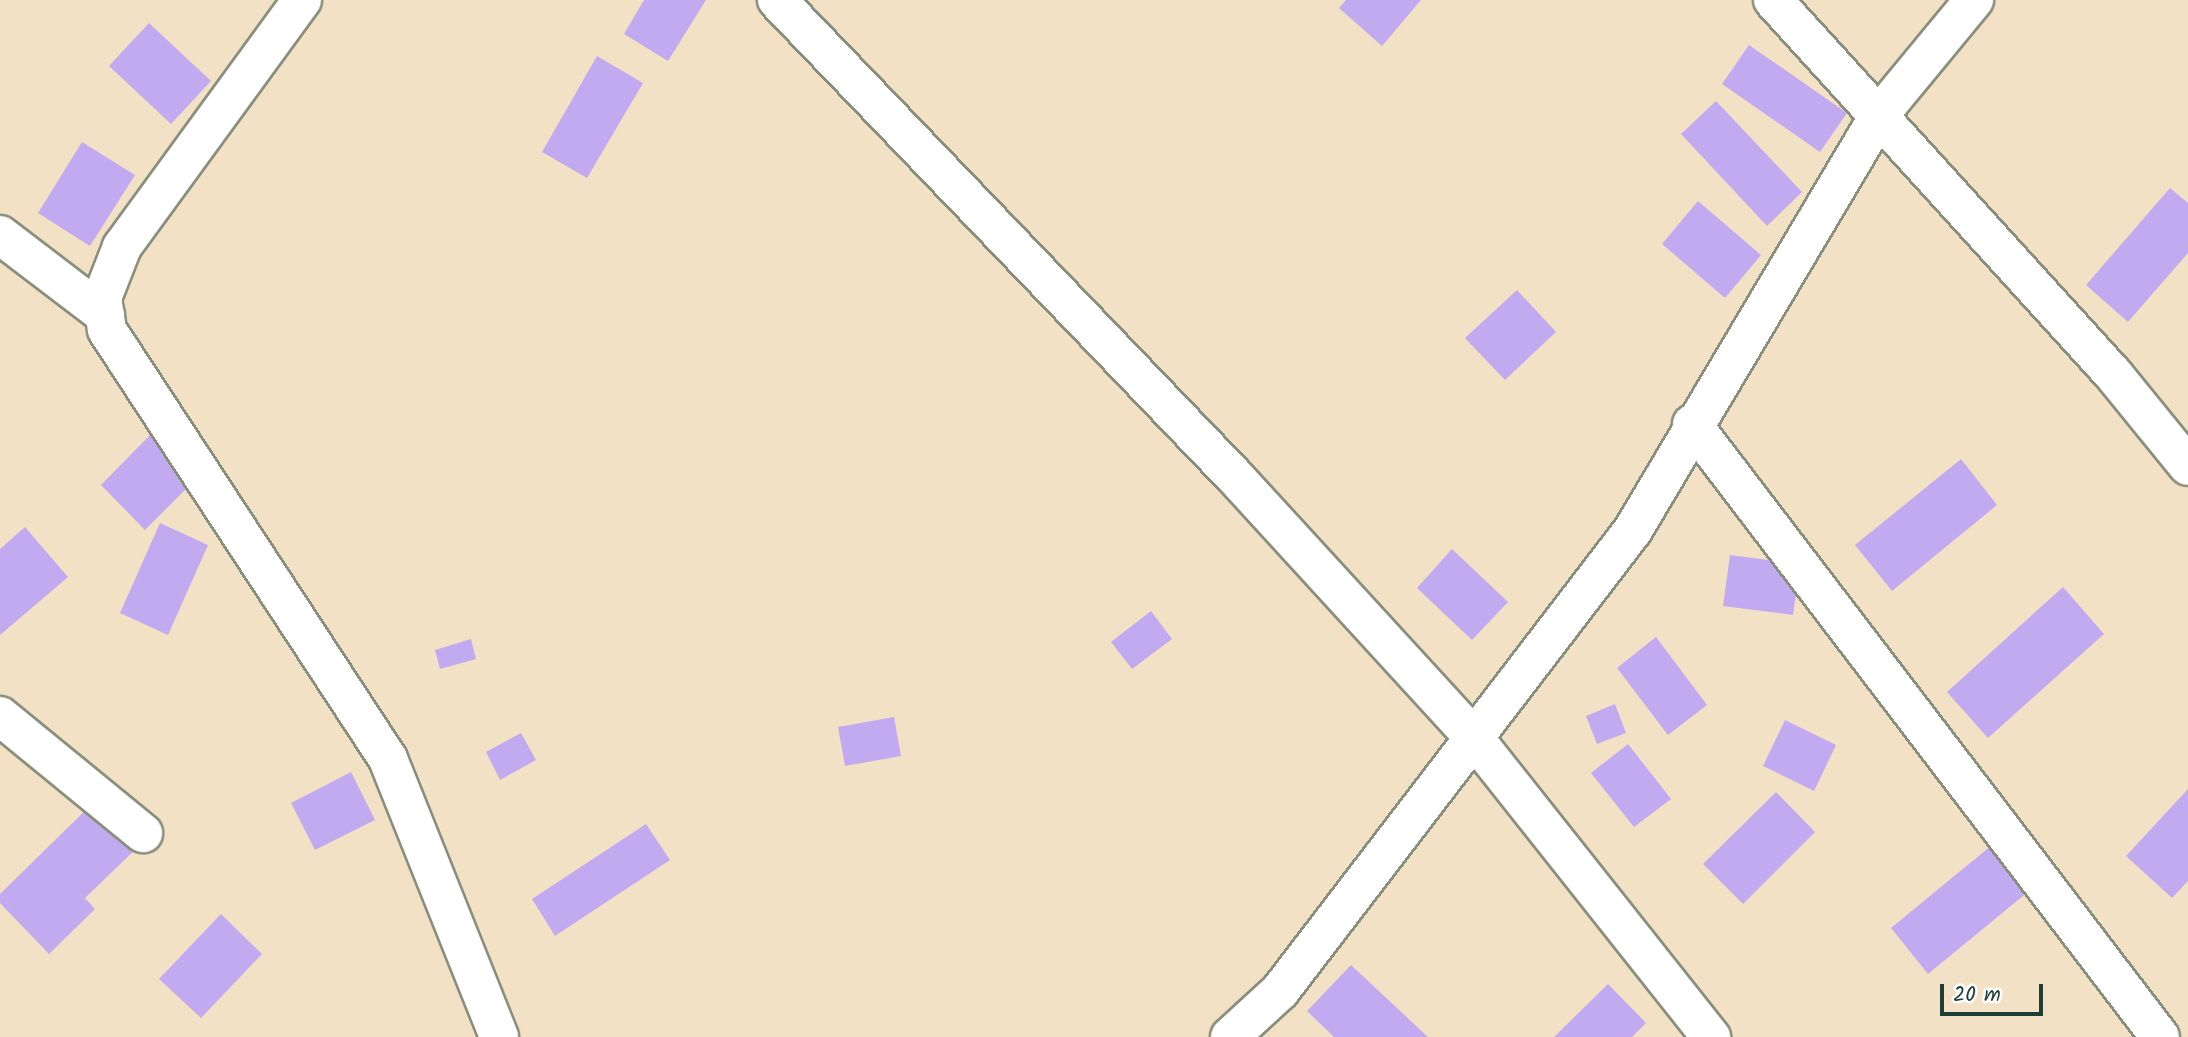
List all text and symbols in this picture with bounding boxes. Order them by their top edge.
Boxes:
scale bar [1943,970,2046,1014]
text: 20 m [1953,979,2001,1012]

